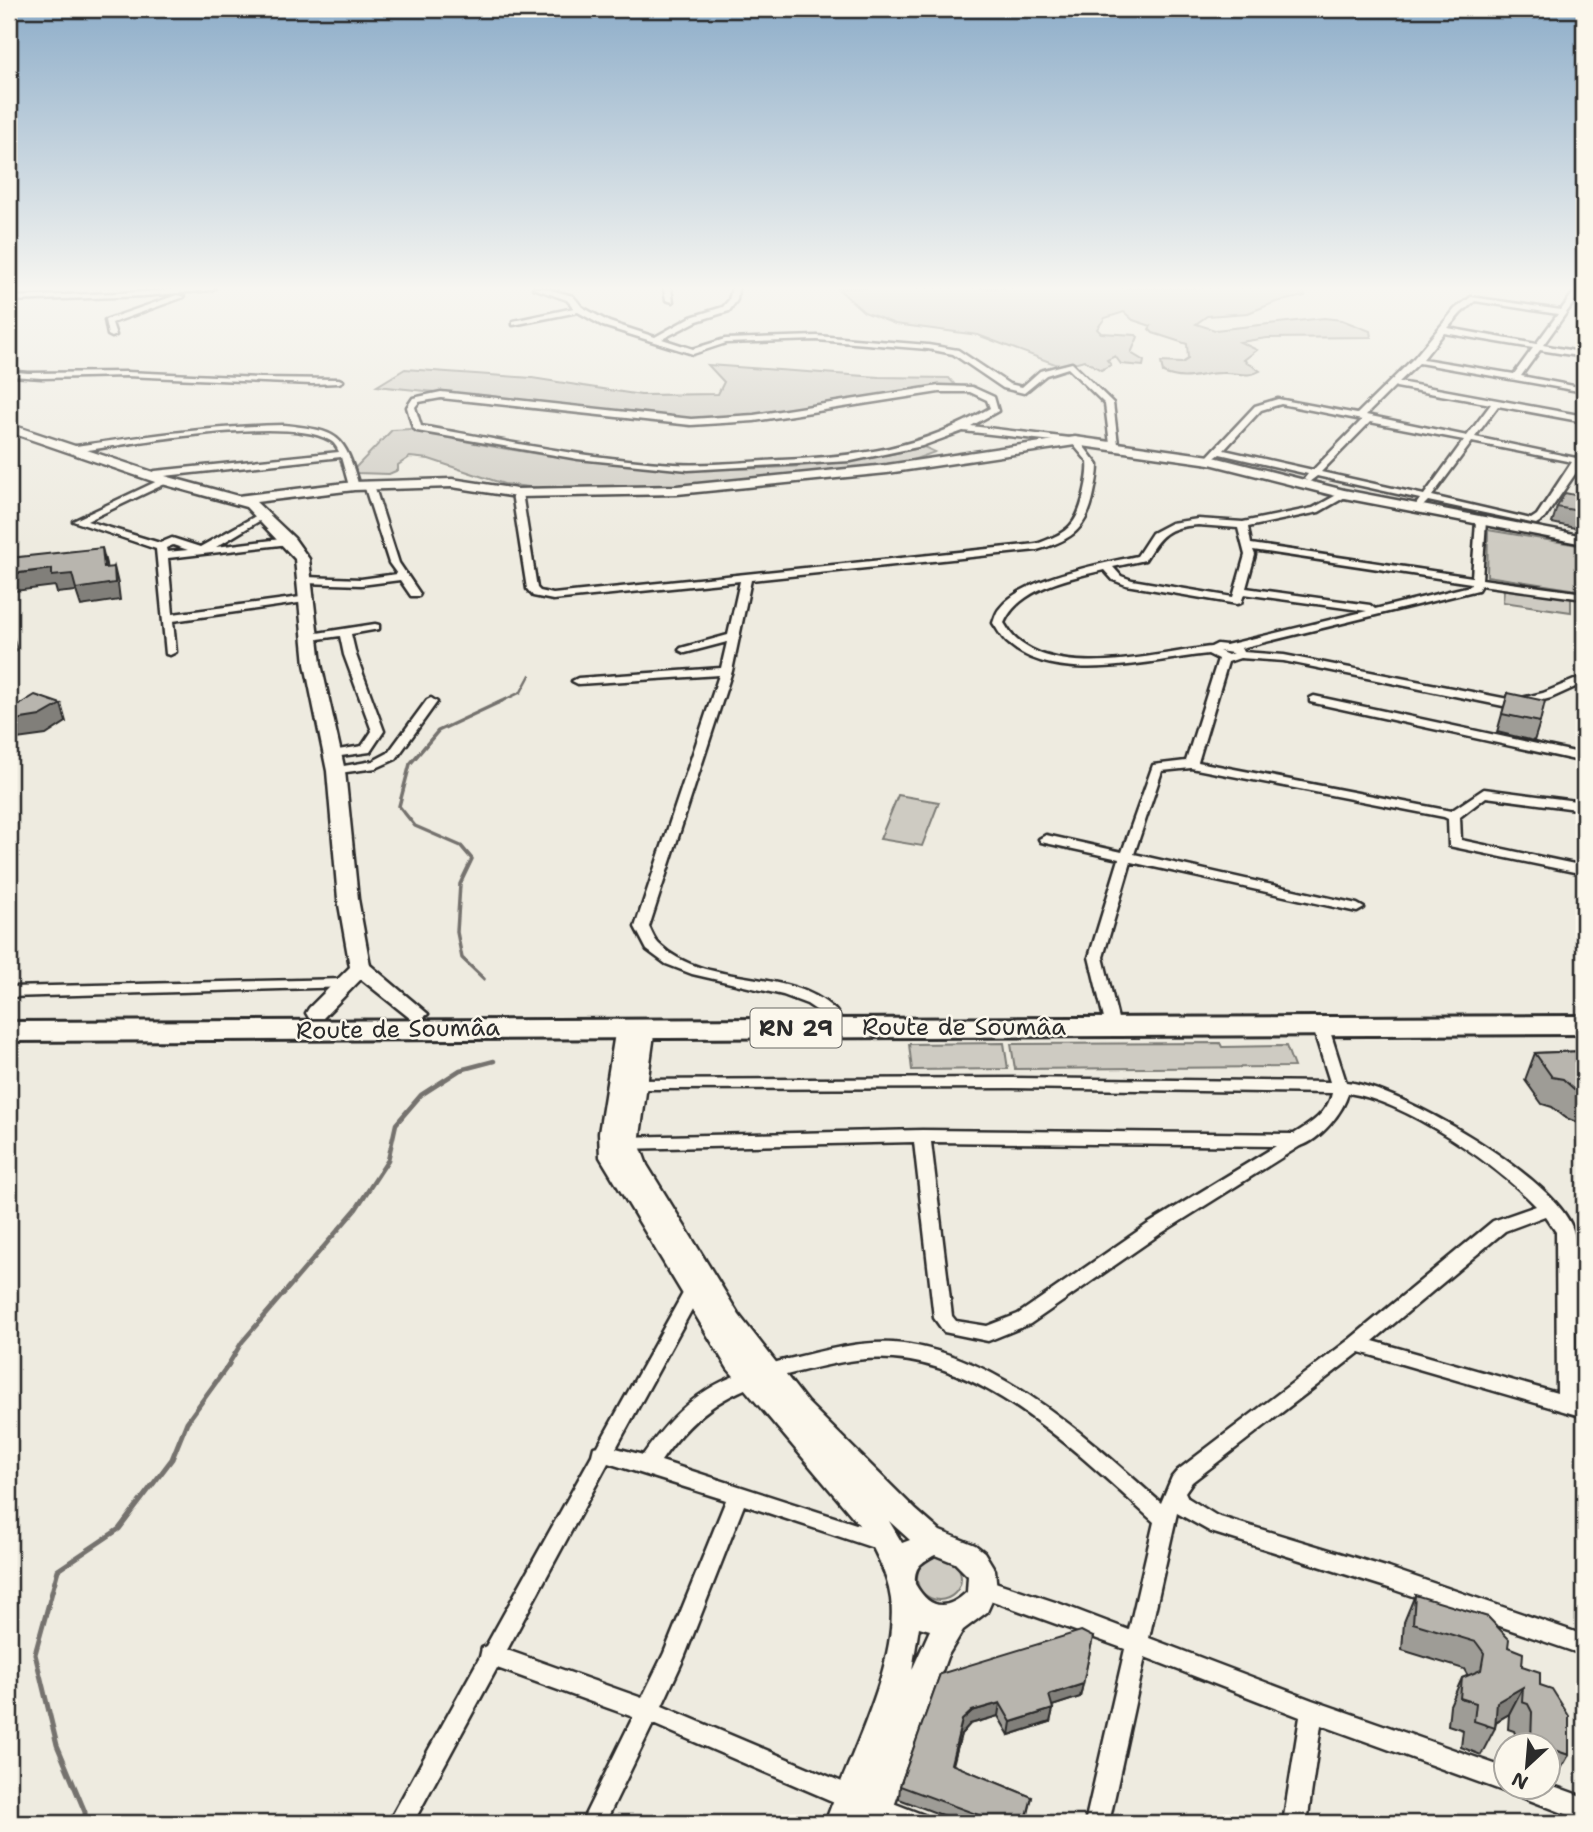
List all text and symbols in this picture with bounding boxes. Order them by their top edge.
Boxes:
road number: RN 29 [750,1009,842,1048]
street label: Route de Soumâa [296,1011,500,1047]
street label: Route de Soumâa [862,1011,1066,1043]
north arrow [1492,1730,1562,1800]
text: N [1508,1766,1532,1795]

